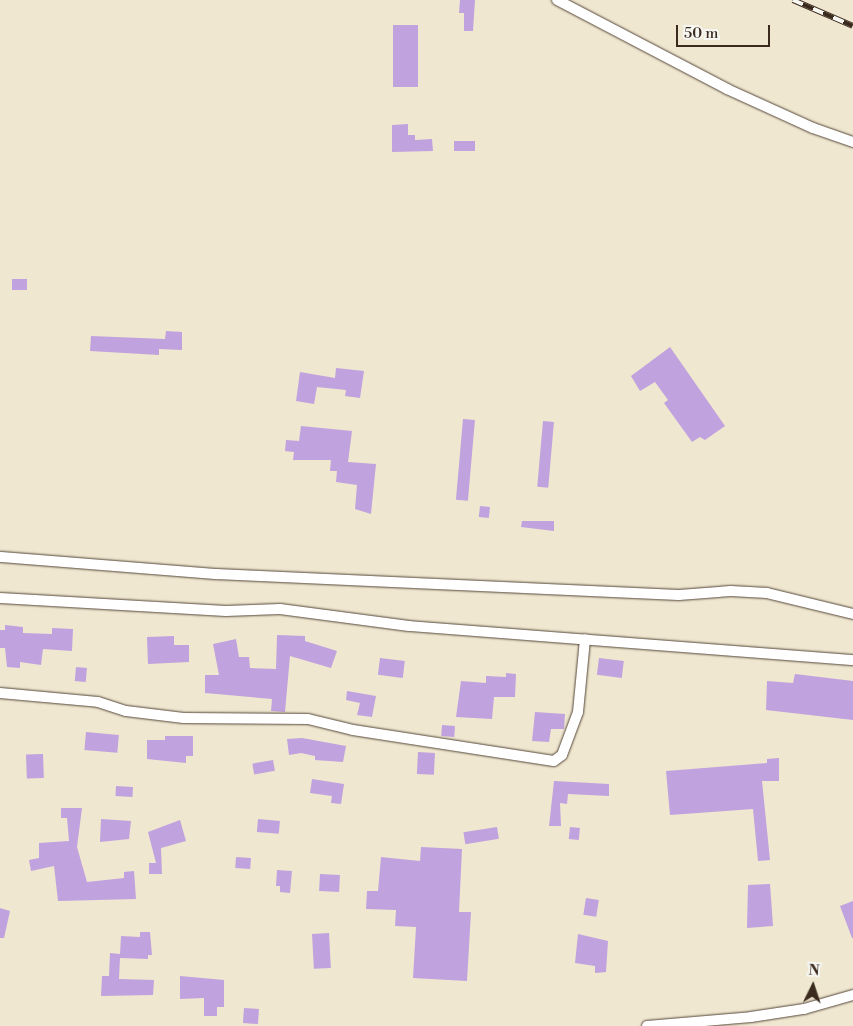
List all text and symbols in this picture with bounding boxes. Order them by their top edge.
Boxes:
scale bar [678,15,772,47]
text: 50 m [684,24,718,43]
north arrow [788,961,838,1011]
text: N [808,962,820,980]

